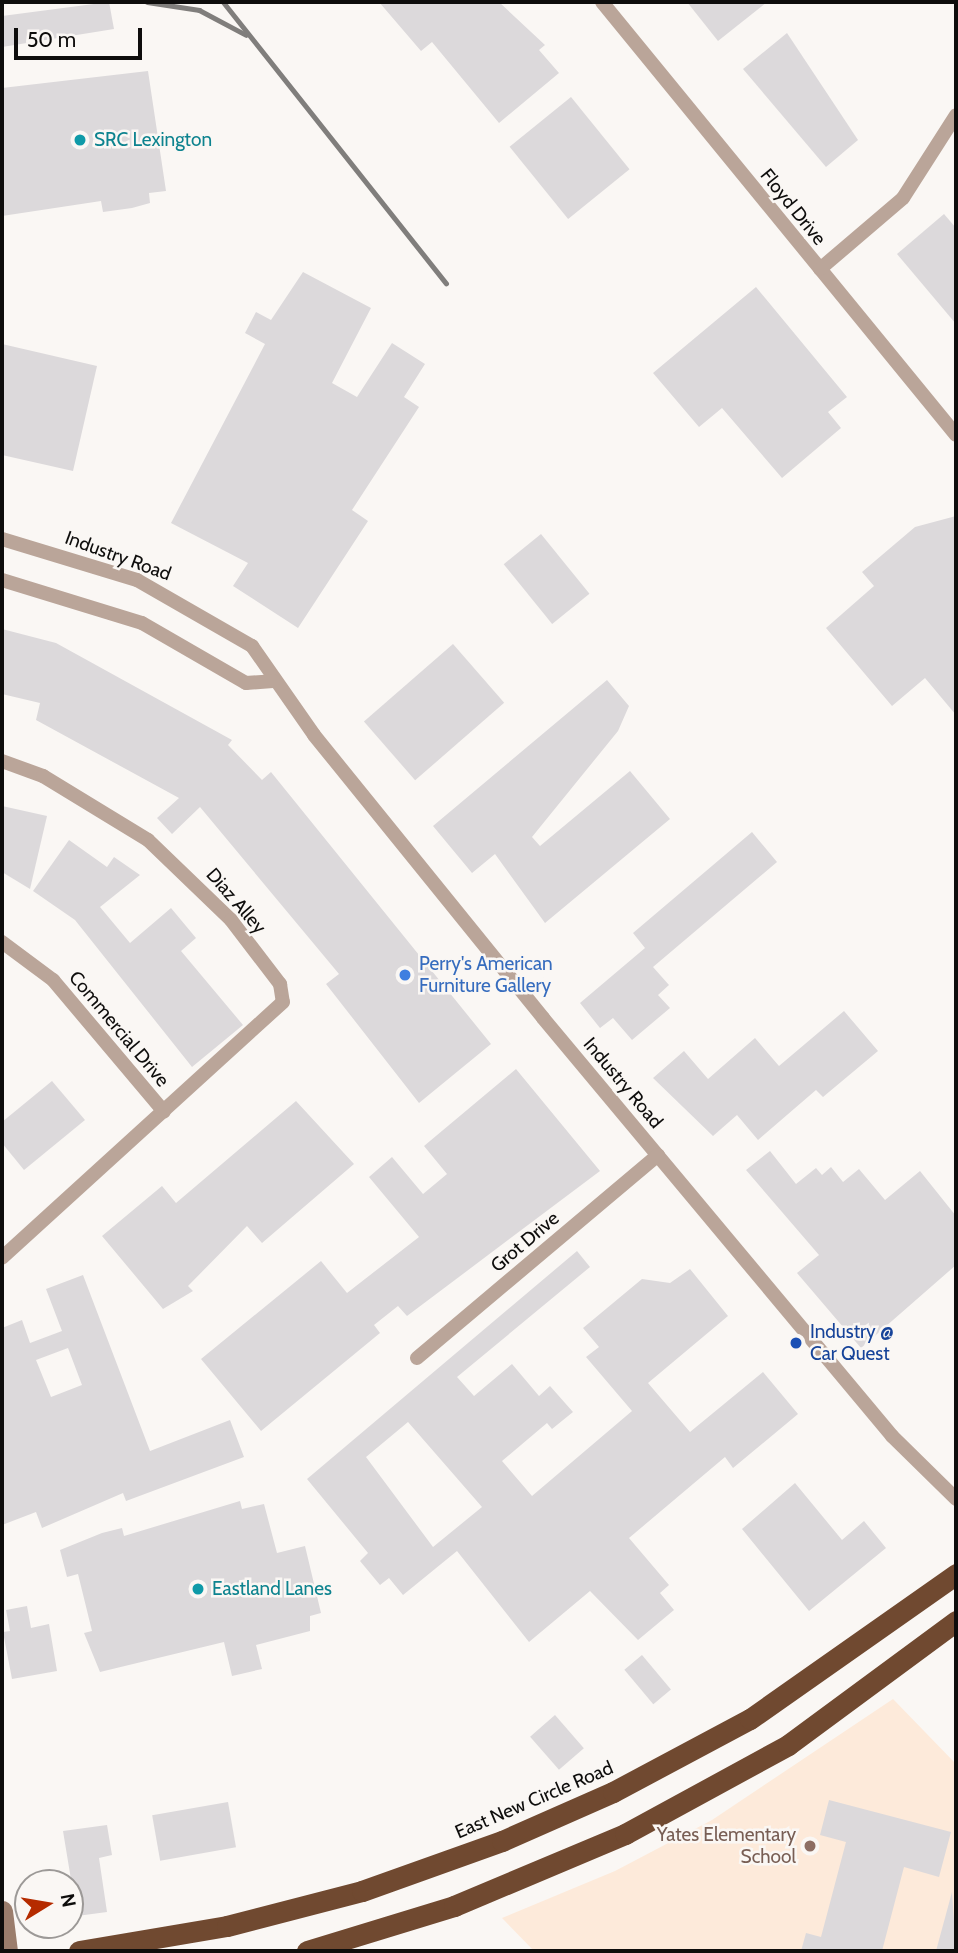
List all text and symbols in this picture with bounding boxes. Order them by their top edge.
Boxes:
scale bar [18,14,145,58]
text: 50 m [27,27,76,52]
place label: SRC Lexington [94,129,212,151]
marker: SRC Lexington [72,132,88,148]
street label: Floyd Drive [755,164,831,250]
street label: Industry Road [62,526,174,586]
street label: Diaz Alley [201,863,271,939]
place label: Perry's American Furniture Gallery [419,953,553,997]
street label: Commercial Drive [64,967,174,1091]
marker: Perry's American Furniture Gallery [397,967,413,983]
street label: Industry Road [579,1033,667,1133]
street label: Grot Drive [486,1207,564,1277]
place label: Industry @ Car Quest [810,1321,894,1365]
marker: Industry @ Car Quest [788,1335,804,1351]
place label: Eastland Lanes [212,1578,332,1600]
marker: Eastland Lanes [190,1581,206,1597]
street label: East New Circle Road [452,1756,616,1844]
place label: Yates Elementary School [657,1824,796,1868]
marker: Yates Elementary School [802,1838,818,1854]
north arrow [14,1869,84,1939]
text: N [56,1891,81,1909]

